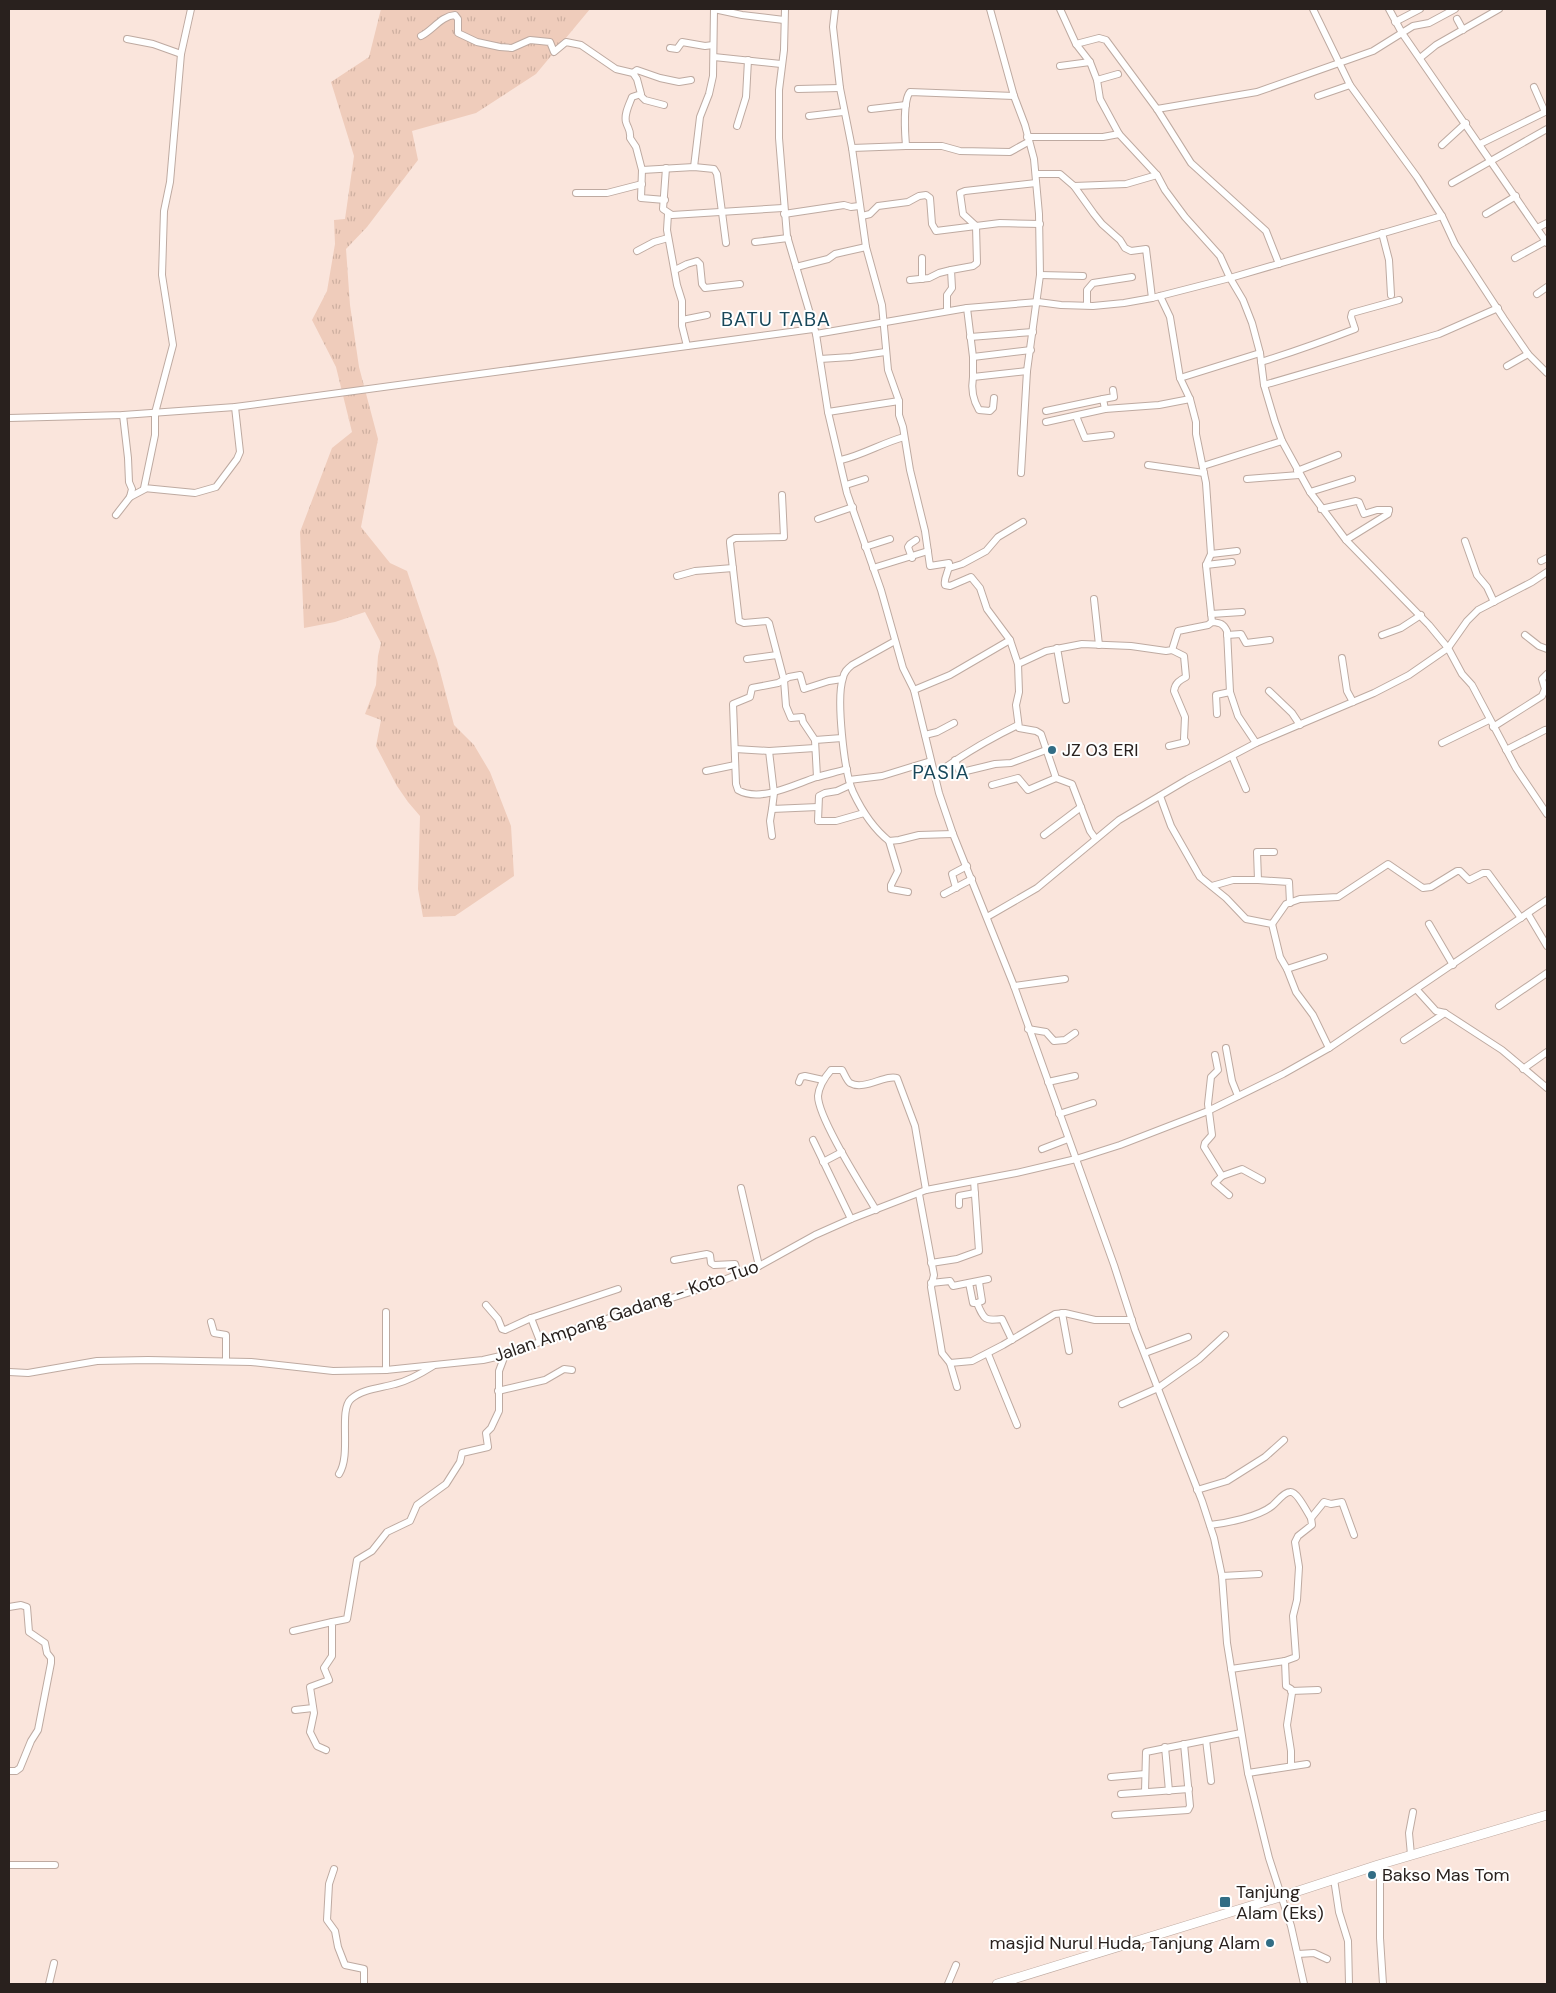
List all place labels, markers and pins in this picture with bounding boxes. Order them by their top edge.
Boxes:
place label: JZ 03 ERI [1062,738,1138,762]
marker: JZ 03 ERI [1046,744,1058,756]
place label: Bakso Mas Tom [1382,1863,1510,1887]
marker: Bakso Mas Tom [1366,1869,1378,1881]
place label: Tanjung Alam (Eks) [1236,1880,1324,1925]
marker: Tanjung Alam (Eks) [1218,1895,1232,1909]
place label: masjid Nurul Huda, Tanjung Alam [990,1931,1260,1955]
marker: masjid Nurul Huda, Tanjung Alam [1264,1937,1276,1949]

